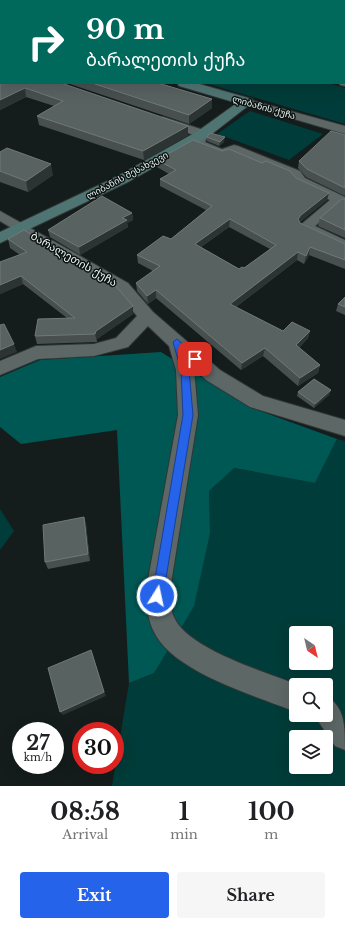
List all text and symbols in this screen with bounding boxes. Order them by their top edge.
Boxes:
text: 90 m [86,12,164,47]
icon: right [20,16,72,68]
text: ბარალეთის ქუჩა [86,49,245,71]
street label: ლიბანის ქუჩა [231,93,297,122]
street label: ლიბანის შესახვევი [84,149,170,202]
street label: ბარალეთის ქუჩა [28,229,120,289]
pin [178,342,212,376]
icon: arrive [184,348,206,370]
position arrow [136,575,178,617]
north arrow [289,626,333,670]
map controls [289,626,333,774]
button: search [289,678,333,722]
speed limit sign: 30 [72,722,124,774]
button: layers [289,730,333,774]
text: 27 [26,731,50,755]
text: km/h [24,751,52,764]
text: 08:58 [50,797,120,826]
text: 1 [179,797,189,826]
text: 100 [248,797,295,826]
text: Arrival [62,826,108,843]
text: min [170,826,198,843]
text: m [264,826,278,843]
button: Exit [20,872,169,918]
button: Share [177,872,325,918]

